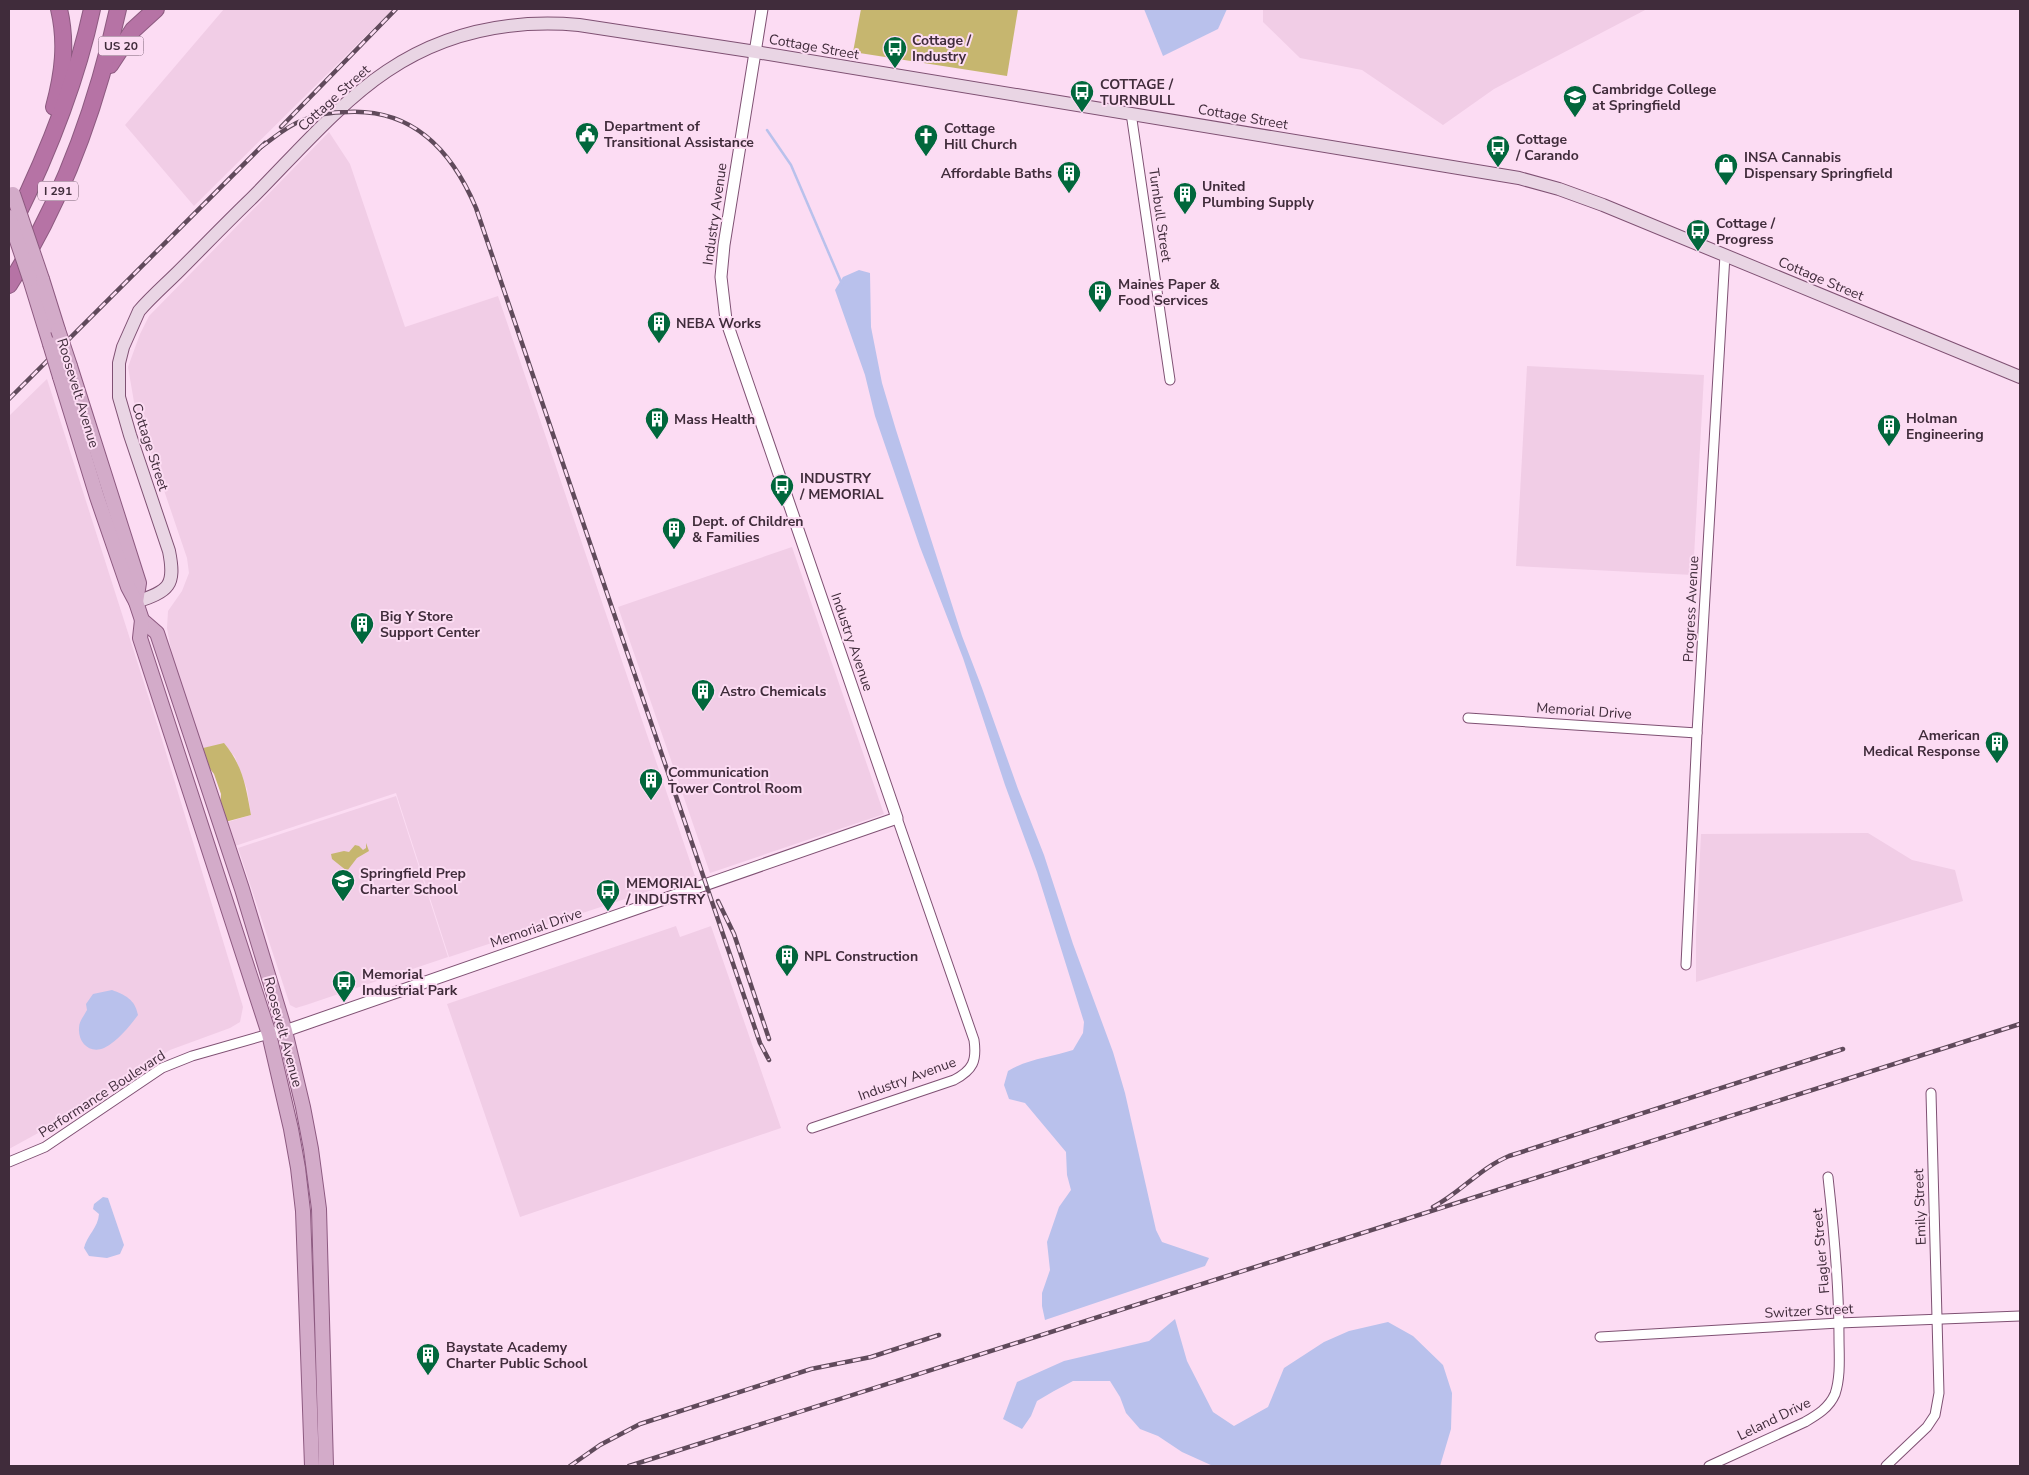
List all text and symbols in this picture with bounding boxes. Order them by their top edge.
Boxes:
street label: Cottage Street [767,30,861,64]
place label: Cottage / Industry [912,31,972,66]
bus stop icon: Cottage / Industry [882,35,908,69]
road number: US 20 [98,36,144,56]
street label: Cottage Street [294,60,374,136]
place label: COTTAGE / TURNBULL [1100,75,1175,110]
bus stop icon: COTTAGE / TURNBULL [1069,79,1095,113]
place label: Cambridge College at Springfield [1592,80,1717,115]
school or university icon: Cambridge College at Springfield [1562,84,1588,118]
street label: Cottage Street [1196,100,1290,134]
place label: Department of Transitional Assistance [604,117,754,152]
place label: Cottage Hill Church [944,119,1017,154]
public building icon: Department of Transitional Assistance [574,121,600,155]
church icon: Cottage Hill Church [913,123,939,157]
place label: Cottage / Carando [1515,130,1579,165]
bus stop icon: Cottage / Carando [1485,134,1511,168]
place label: INSA Cannabis Dispensary Springfield [1744,148,1893,183]
shop icon: INSA Cannabis Dispensary Springfield [1713,152,1739,186]
building icon: Affordable Baths [1056,160,1082,194]
street label: Industry Avenue [698,162,732,266]
place label: Affordable Baths [941,164,1052,183]
street label: Turnbull Street [1144,167,1176,263]
place label: United Plumbing Supply [1202,177,1314,212]
building icon: United Plumbing Supply [1172,181,1198,215]
road number: I 291 [38,182,78,200]
place label: Cottage / Progress [1716,214,1776,249]
bus stop icon: Cottage / Progress [1685,218,1711,252]
street label: Cottage Street [1775,252,1867,306]
place label: Maines Paper & Food Services [1118,275,1220,310]
building icon: Maines Paper & Food Services [1087,279,1113,313]
building icon: NEBA Works [646,310,672,344]
place label: NEBA Works [676,314,761,333]
street label: Roosevelt Avenue [52,336,104,450]
street label: Cottage Street [127,401,173,493]
building icon: Mass Health [644,406,670,440]
place label: Holman Engineering [1906,409,1984,444]
place label: Mass Health [674,410,755,429]
building icon: Holman Engineering [1876,413,1902,447]
place label: INDUSTRY / MEMORIAL [799,469,884,504]
bus stop icon: INDUSTRY / MEMORIAL [769,473,795,507]
place label: Dept. of Children & Families [692,512,804,547]
building icon: Dept. of Children & Families [661,516,687,550]
street label: Progress Avenue [1679,555,1703,663]
street label: Industry Avenue [826,590,878,694]
place label: Big Y Store Support Center [380,607,481,642]
building icon: Big Y Store Support Center [349,611,375,645]
building icon: Astro Chemicals [690,678,716,712]
place label: Astro Chemicals [720,682,826,701]
street label: Memorial Drive [1536,698,1632,724]
place label: American Medical Response [1863,726,1980,761]
building icon: American Medical Response [1984,730,2010,764]
place label: Communication Tower Control Room [668,763,802,798]
building icon: Communication Tower Control Room [638,767,664,801]
place label: Springfield Prep Charter School [360,864,466,899]
school or university icon: Springfield Prep Charter School [330,868,356,902]
place label: MEMORIAL / INDUSTRY [625,874,705,909]
bus stop icon: MEMORIAL / INDUSTRY [595,878,621,912]
street label: Memorial Drive [488,903,584,953]
building icon: NPL Construction [774,943,800,977]
place label: NPL Construction [804,947,918,966]
place label: Memorial Industrial Park [362,965,458,1000]
bus stop icon: Memorial Industrial Park [331,969,357,1003]
street label: Roosevelt Avenue [259,975,307,1089]
street label: Performance Boulevard [35,1046,169,1142]
street label: Industry Avenue [855,1052,959,1106]
street label: Emily Street [1909,1168,1931,1245]
street label: Flagler Street [1808,1207,1834,1295]
street label: Switzer Street [1764,1299,1854,1323]
place label: Baystate Academy Charter Public School [446,1338,588,1373]
building icon: Baystate Academy Charter Public School [415,1342,441,1376]
street label: Leland Drive [1734,1393,1814,1445]

